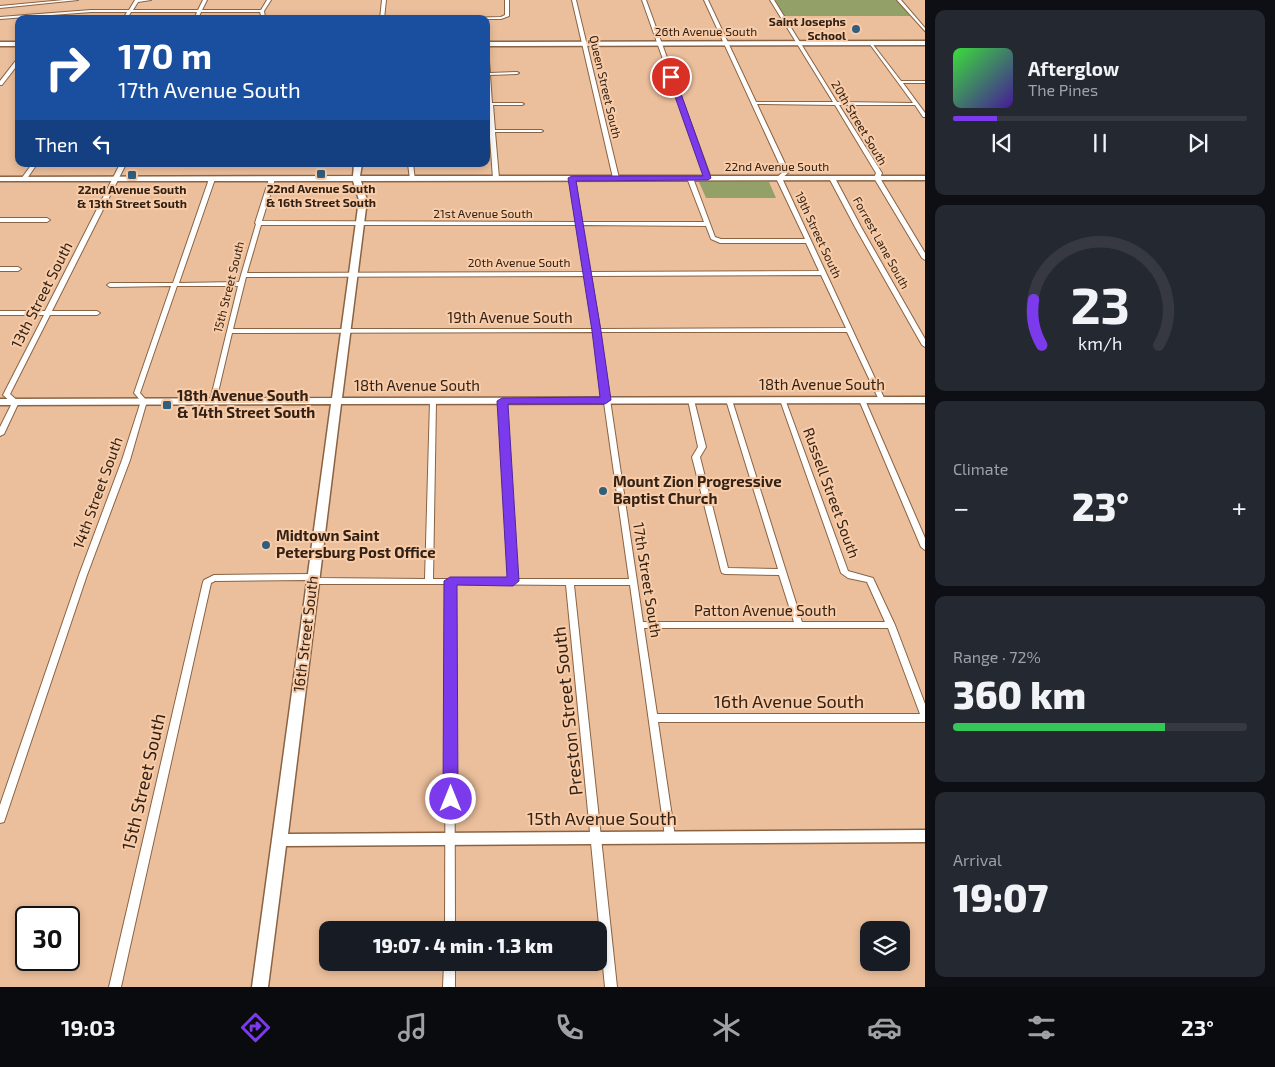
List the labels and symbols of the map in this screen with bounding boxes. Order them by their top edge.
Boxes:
place label: Saint Josephs School [769,14,846,42]
marker: Saint Josephs School [850,23,862,35]
street label: 26th Avenue South [655,24,757,38]
street label: Queen Street South [586,34,625,140]
pin [650,56,692,98]
street label: 20th Street South [829,78,891,167]
street label: 22nd Avenue South [725,159,829,173]
marker: 22nd Avenue South & 16th Street South [315,168,327,180]
marker: 22nd Avenue South & 13th Street South [126,169,138,181]
place label: 22nd Avenue South & 16th Street South [266,181,376,209]
place label: 22nd Avenue South & 13th Street South [77,182,187,210]
street label: 19th Street South [793,189,845,280]
street label: Forrest Lane South [851,194,913,291]
street label: 21st Avenue South [433,206,533,220]
street label: 13th Street South [7,238,76,351]
street label: 15th Street South [210,240,246,334]
street label: 20th Avenue South [468,255,570,269]
street label: 19th Avenue South [447,308,573,326]
street label: 18th Avenue South [759,375,885,393]
street label: 18th Avenue South [354,376,480,394]
place label: 18th Avenue South & 14th Street South [177,386,315,421]
marker: 18th Avenue South & 14th Street South [161,399,173,411]
street label: Russell Street South [800,425,864,561]
street label: 14th Street South [68,434,126,551]
place label: Mount Zion Progressive Baptist Church [613,472,782,507]
marker: Mount Zion Progressive Baptist Church [597,485,609,497]
street label: 17th Street South [630,521,666,639]
place label: Midtown Saint Petersburg Post Office [276,526,436,561]
marker: Midtown Saint Petersburg Post Office [260,539,272,551]
street label: 16th Street South [289,575,321,693]
street label: Patton Avenue South [694,601,836,619]
street label: Preston Street South [547,625,587,797]
street label: 16th Avenue South [714,690,864,712]
street label: 15th Street South [117,711,169,852]
position arrow [424,772,476,824]
street label: 15th Avenue South [527,807,677,829]
speed limit sign: 30 [15,906,80,971]

